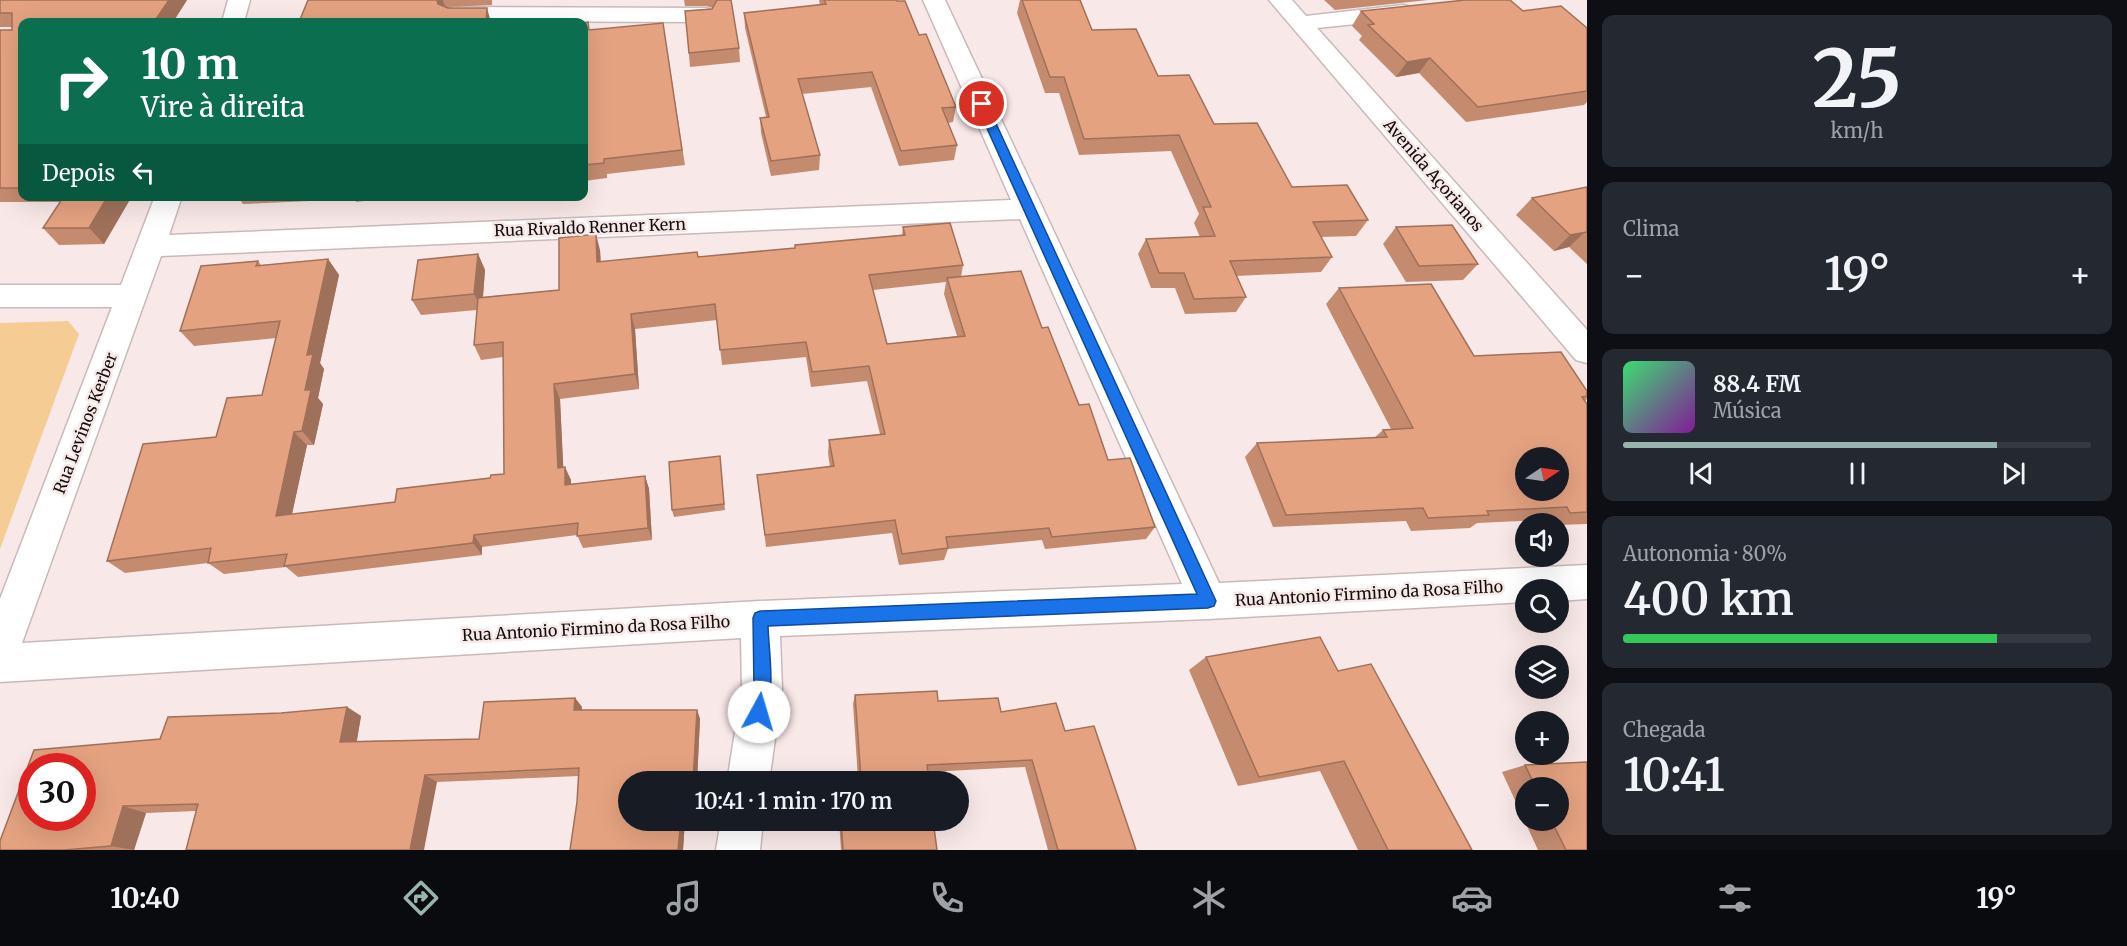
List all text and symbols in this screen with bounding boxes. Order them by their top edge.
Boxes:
text: 25 [1812,30,1902,128]
text: 10 m [141,38,239,90]
icon: right [42,42,120,120]
pin [956,78,1007,129]
icon: arrive [965,87,998,120]
text: Vire à direita [141,90,305,124]
street label: Avenida Açorianos [1379,114,1488,235]
text: km/h [1831,118,1883,143]
icon: left [127,156,160,189]
text: Depois [42,159,115,187]
street label: Rua Rivaldo Renner Kern [494,214,687,240]
text: Clima [1623,216,1679,241]
text: 19° [1824,246,1890,302]
text: − [1623,255,1645,296]
text: + [2069,255,2091,296]
street label: Rua Levinos Kerber [49,349,121,497]
text: 88.4 FM [1713,370,1801,398]
text: Música [1713,398,1782,423]
north arrow [1515,447,1569,501]
map controls [1515,447,1569,831]
icon: previous [1685,457,1718,490]
icon: pause [1841,457,1874,490]
icon: next [1997,457,2030,490]
button: sound [1515,513,1569,567]
text: Autonomia · 80% [1623,541,1787,566]
text: 400 km [1623,571,1794,627]
street label: Rua Antonio Firmino da Rosa Filho [1235,576,1503,610]
button: search [1515,579,1569,633]
street label: Rua Antonio Firmino da Rosa Filho [462,611,730,645]
button: layers [1515,645,1569,699]
position arrow [727,680,791,744]
button: + [1515,711,1569,765]
text: Chegada [1623,717,1706,742]
text: 10:41 [1623,747,1725,803]
speed limit sign: 30 [18,753,96,831]
button: − [1515,777,1569,831]
text: 10:41 · 1 min · 170 m [694,787,893,815]
icon: directions [400,877,442,919]
icon: music [663,877,705,919]
icon: phone [926,877,968,919]
icon: climate [1188,877,1230,919]
icon: car [1451,877,1493,919]
icon: filters [1714,877,1756,919]
text: 10:40 [110,881,180,915]
text: 19° [1976,881,2017,915]

